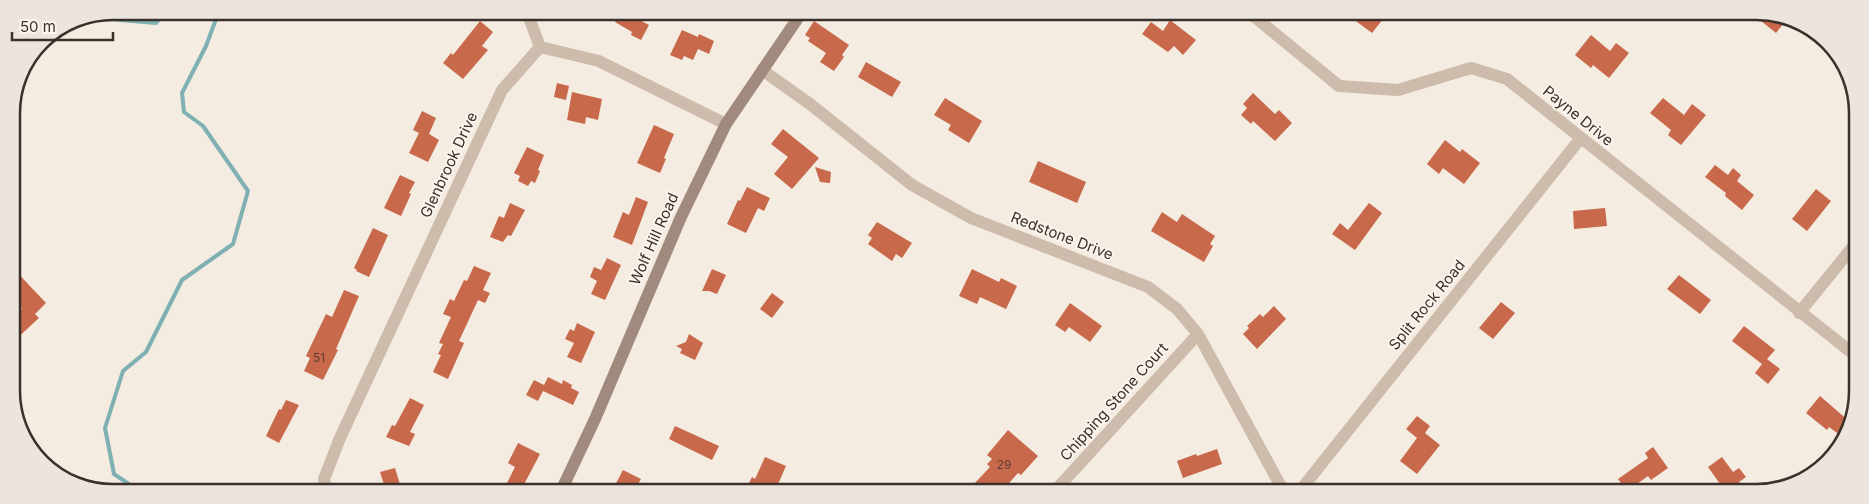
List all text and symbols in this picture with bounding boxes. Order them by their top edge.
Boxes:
scale bar [12,10,114,42]
text: 50 m [20,17,56,36]
street label: Payne Drive [1539,81,1617,150]
street label: Glenbrook Drive [416,109,481,221]
street label: Wolf Hill Road [625,190,682,288]
street label: Redstone Drive [1008,207,1116,264]
street label: Split Rock Road [1384,256,1469,354]
street label: Chipping Stone Court [1056,339,1172,465]
house number: 51 [313,350,325,365]
house number: 29 [997,457,1011,472]

